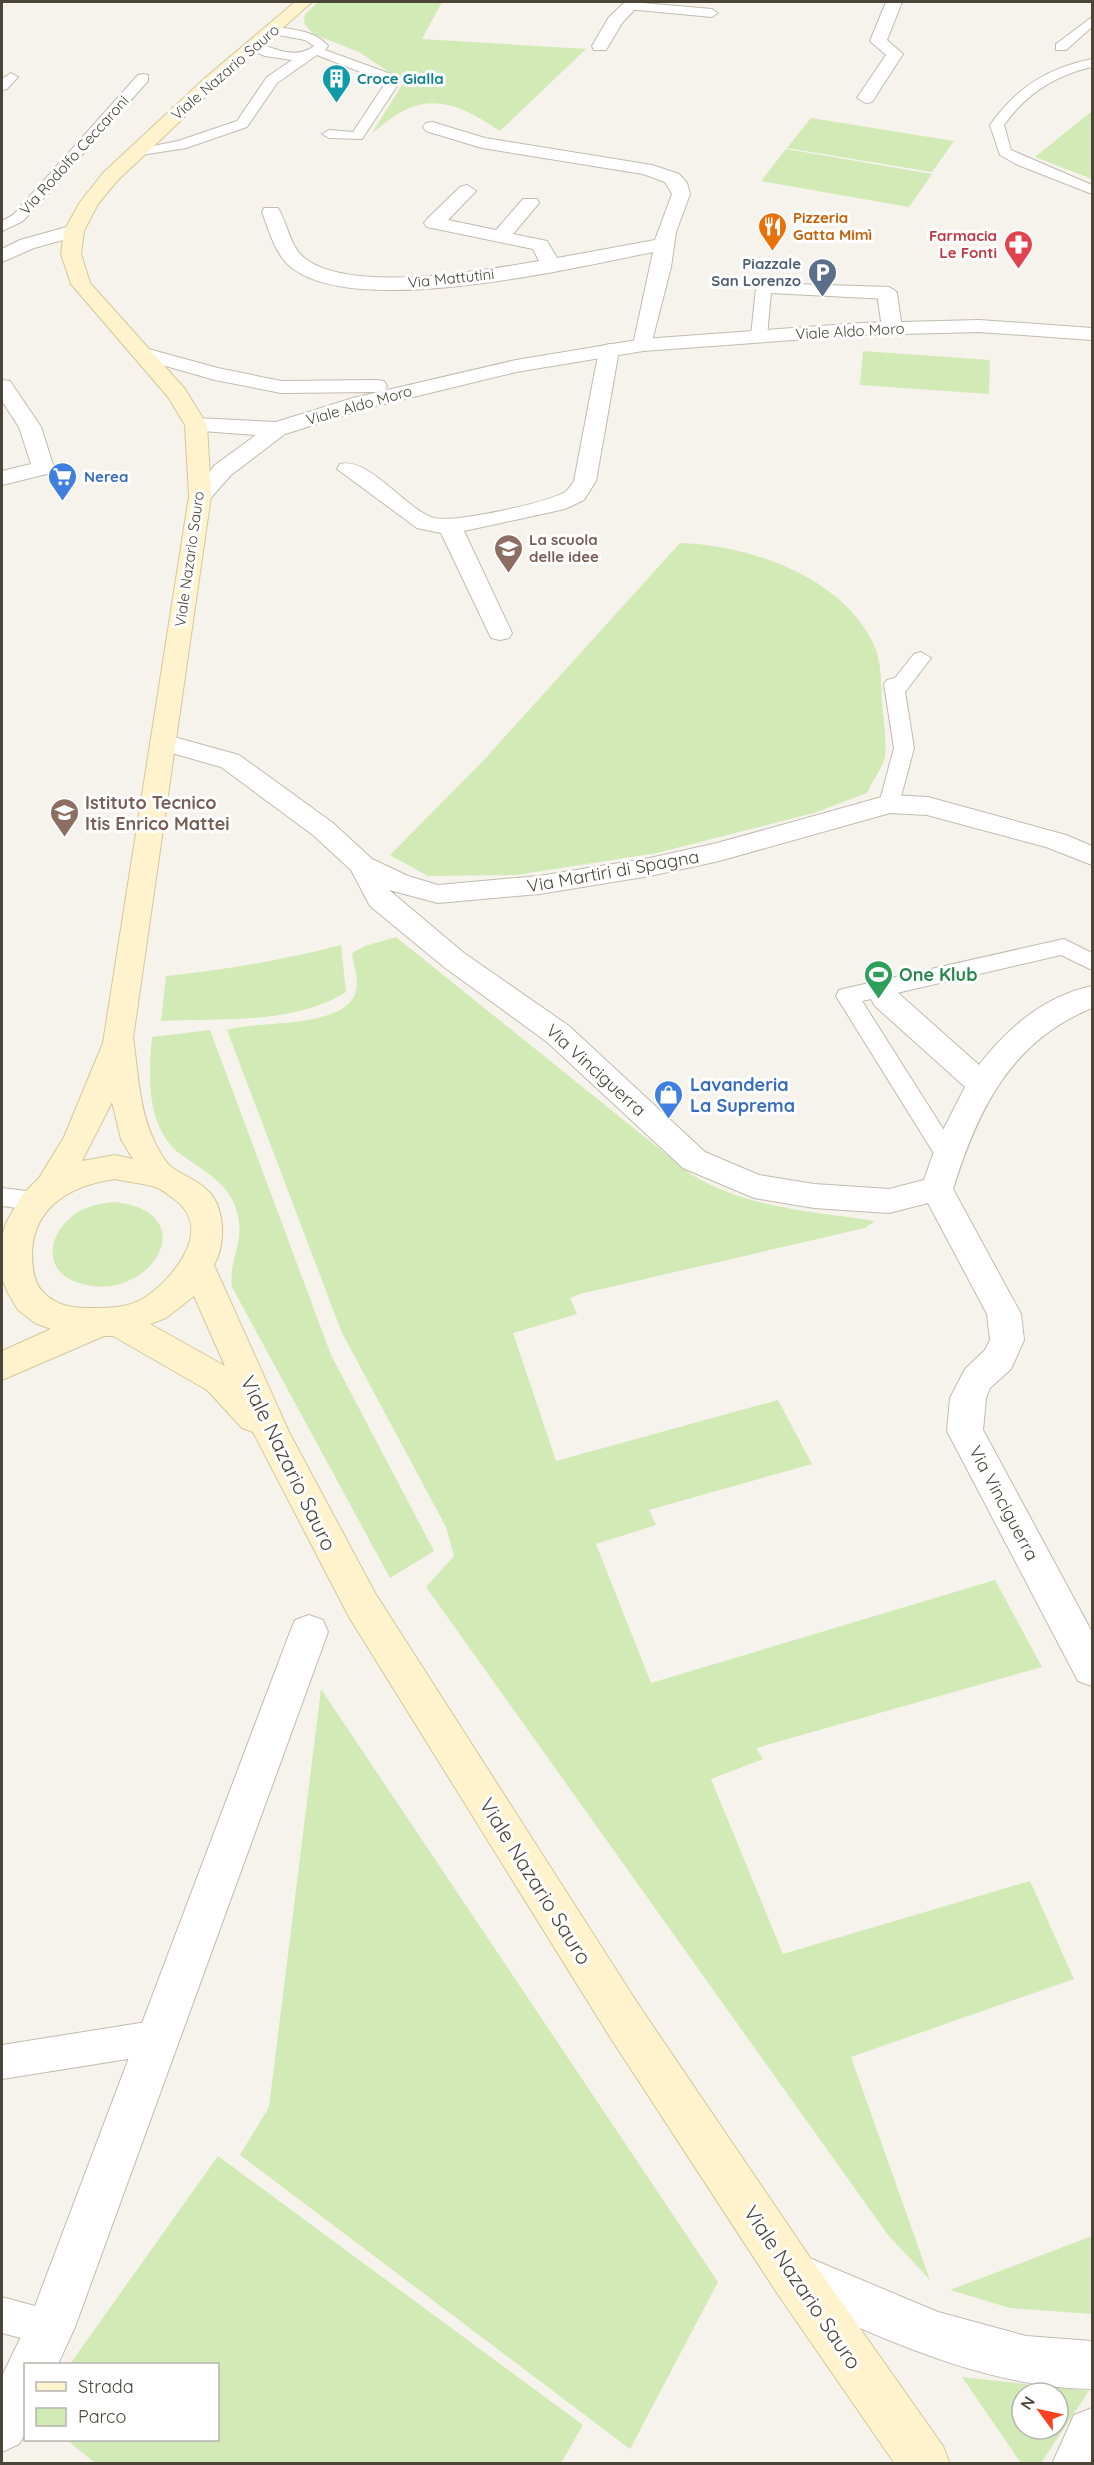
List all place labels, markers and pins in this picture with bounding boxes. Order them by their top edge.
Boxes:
building icon: Croce Gialla [320,62,352,104]
place label: Croce Gialla [357,69,444,88]
place label: Pizzeria Gatta Mimì [793,208,872,244]
restaurant icon: Pizzeria Gatta Mimì [756,210,788,252]
place label: Farmacia Le Fonti [929,226,997,262]
pharmacy icon: Farmacia Le Fonti [1002,228,1034,270]
place label: Piazzale San Lorenzo [711,254,801,290]
parking icon: Piazzale San Lorenzo [806,256,838,298]
supermarket icon: Nerea [47,460,79,502]
place label: Nerea [84,467,128,486]
place label: La scuola delle idee [529,530,599,566]
school or university icon: La scuola delle idee [492,532,524,574]
place label: Istituto Tecnico Itis Enrico Mattei [85,791,230,835]
school or university icon: Istituto Tecnico Itis Enrico Mattei [48,796,80,838]
sports icon: One Klub [862,958,894,1000]
place label: One Klub [899,963,977,986]
place label: Lavanderia La Suprema [690,1073,795,1117]
shop icon: Lavanderia La Suprema [653,1078,685,1120]

